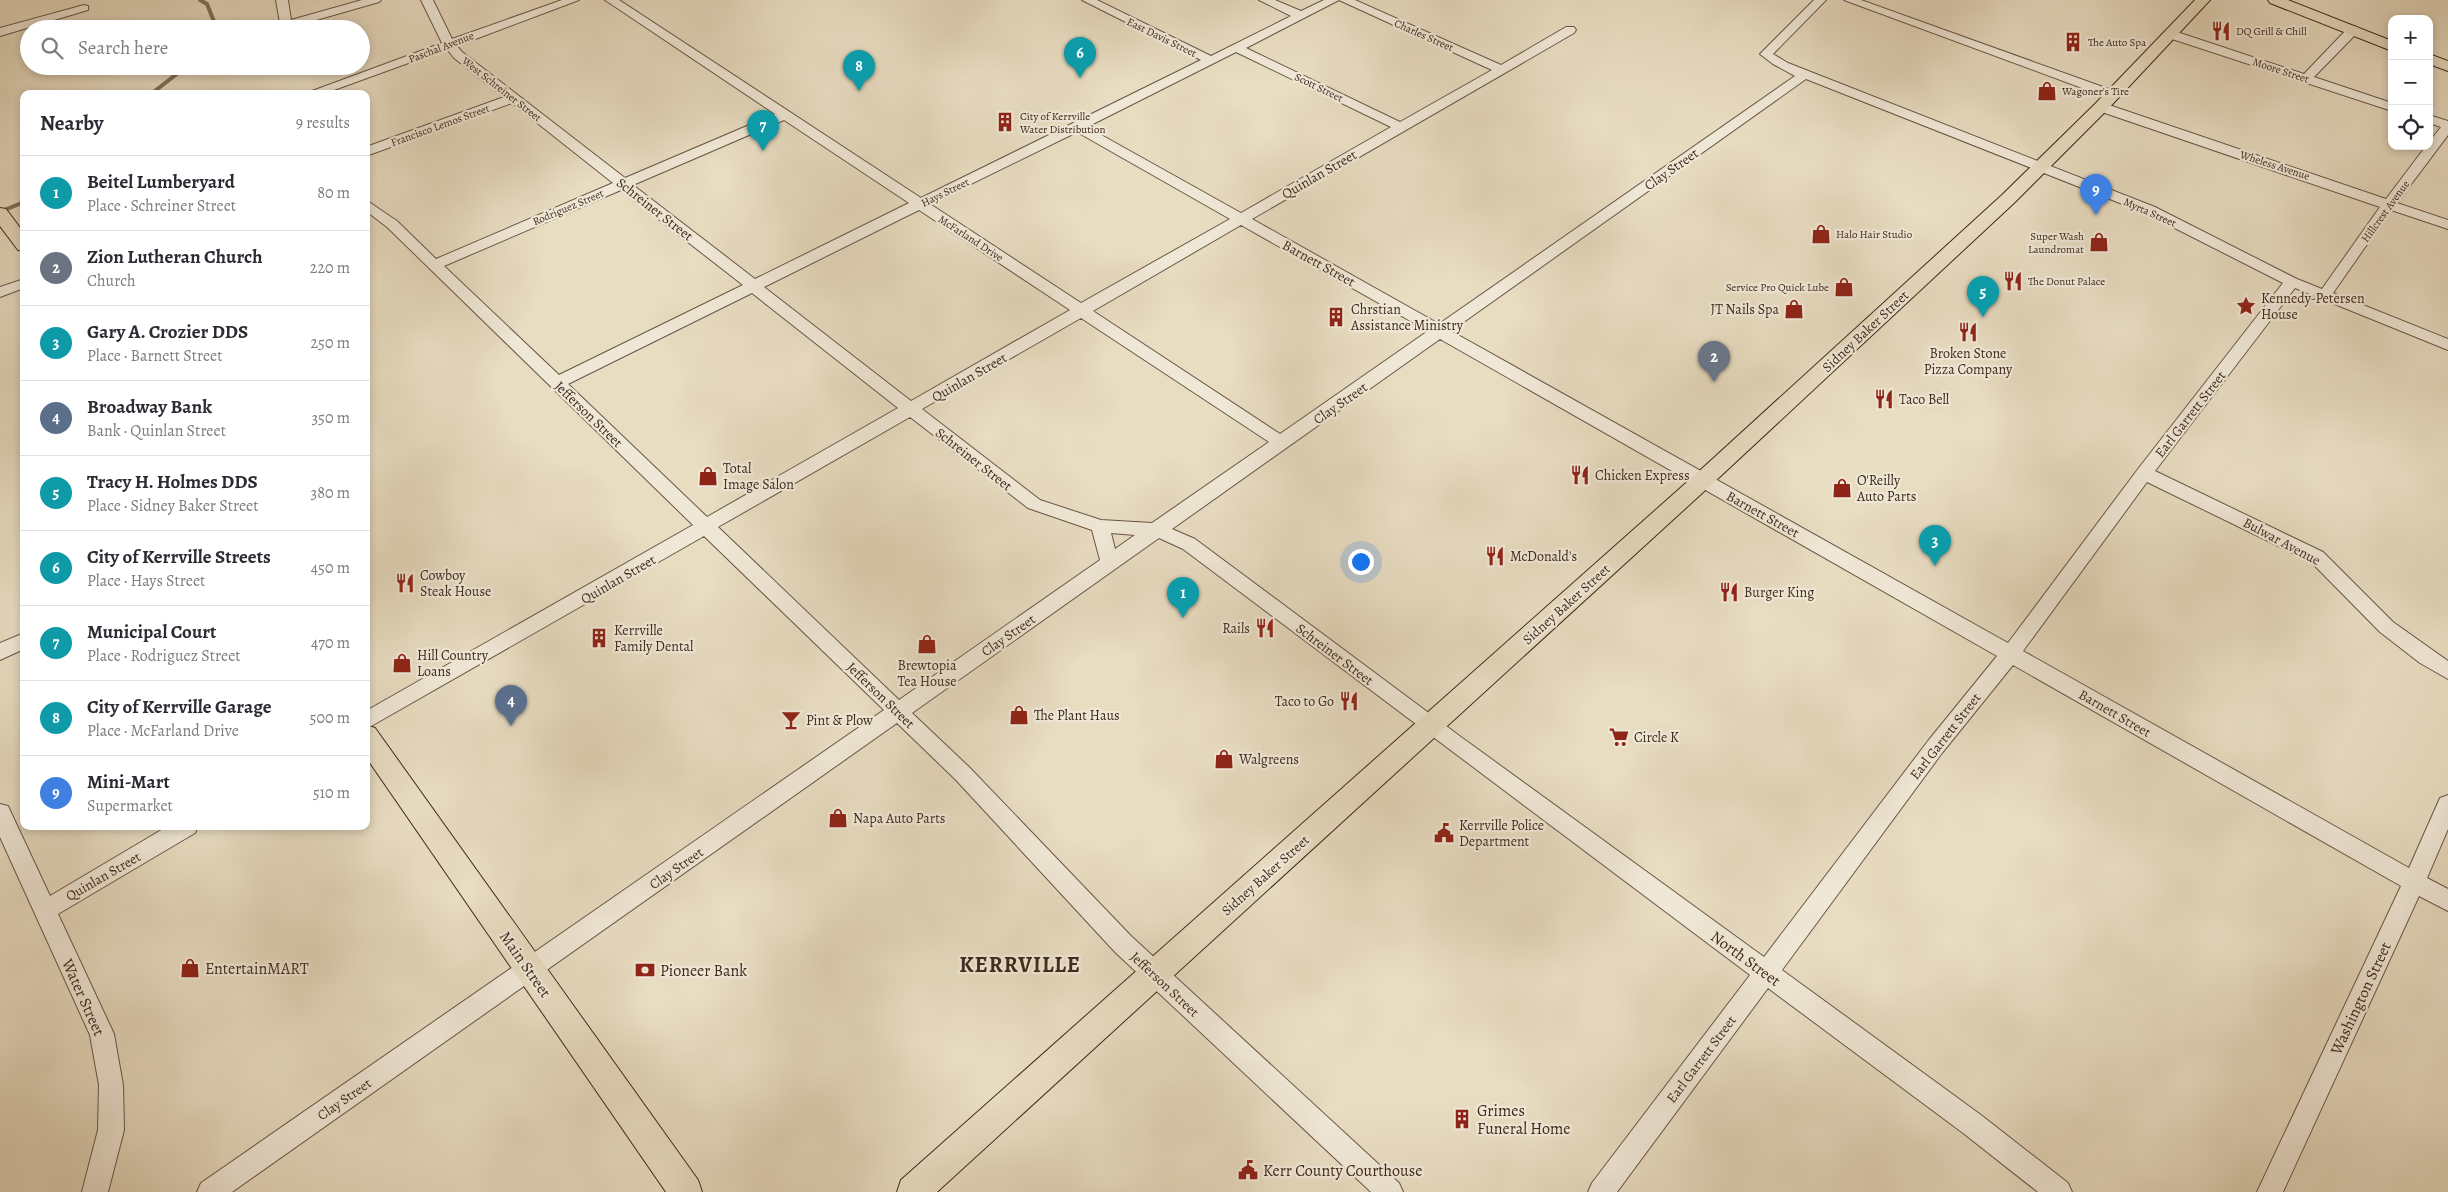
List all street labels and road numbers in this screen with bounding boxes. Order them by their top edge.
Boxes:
street label: East Davis Street [1124,14,1200,61]
street label: Charles Street [1392,16,1456,55]
street label: Paschal Avenue [406,28,476,67]
street label: West Schreiner Street [458,53,545,125]
street label: Moore Street [2251,54,2311,87]
street label: Scott Street [1292,69,1346,106]
street label: Francisco Lemos Street [389,101,492,150]
street label: Clay Street [1640,144,1702,195]
street label: Quinlan Street [1278,145,1361,204]
street label: Wheless Avenue [2237,147,2312,184]
street label: Schreiner Street [612,173,697,246]
street label: Hays Street [919,174,972,210]
street label: Hillcrest Avenue [2358,177,2413,245]
street label: Rodriguez Street [530,186,606,229]
street label: Myrta Street [2121,194,2179,231]
street label: McFarland Drive [935,212,1006,265]
street label: Barnett Street [1279,236,1359,291]
street label: Sidney Baker Street [1818,286,1913,377]
street label: Quinlan Street [928,348,1011,407]
street label: Earl Garrett Street [2151,367,2230,462]
street label: Jefferson Street [550,377,627,452]
street label: Clay Street [1309,378,1371,429]
street label: Schreiner Street [931,423,1016,496]
street label: Barnett Street [1723,487,1803,542]
street label: Bulwar Avenue [2240,513,2324,570]
street label: Quinlan Street [577,550,660,609]
street label: Sidney Baker Street [1518,560,1615,649]
street label: Clay Street [977,610,1039,661]
street label: Schreiner Street [1292,619,1378,690]
street label: Jefferson Street [842,658,919,733]
street label: Barnett Street [2075,685,2155,742]
street label: Earl Garrett Street [1906,689,1985,784]
street label: Sidney Baker Street [1217,831,1314,920]
street label: Clay Street [645,843,707,894]
street label: Quinlan Street [62,847,145,906]
street label: North Street [1706,926,1785,992]
street label: Main Street [494,927,556,1002]
street label: Washington Street [2325,939,2397,1059]
street label: Jefferson Street [1126,947,1204,1022]
street label: Water Street [56,954,110,1039]
street label: Earl Garrett Street [1662,1011,1741,1107]
street label: Clay Street [313,1074,375,1125]

